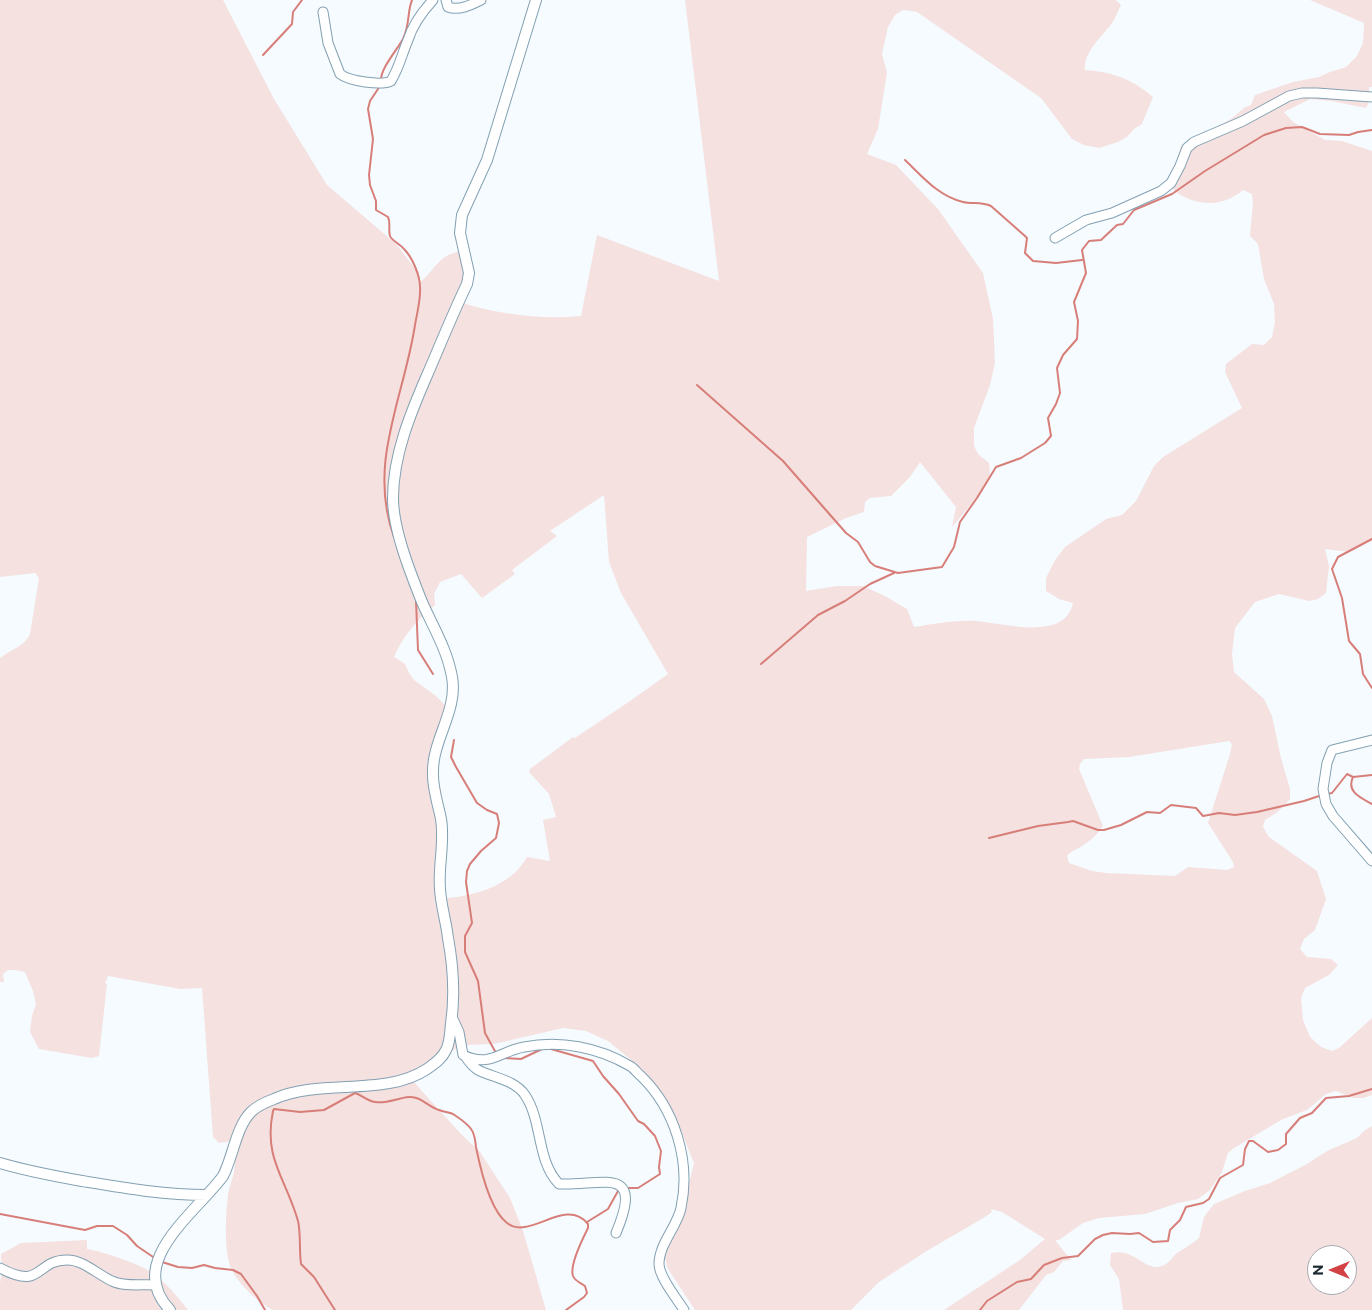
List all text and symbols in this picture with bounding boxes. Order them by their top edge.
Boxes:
north arrow [1307,1245,1357,1295]
text: N [1309,1264,1327,1276]

